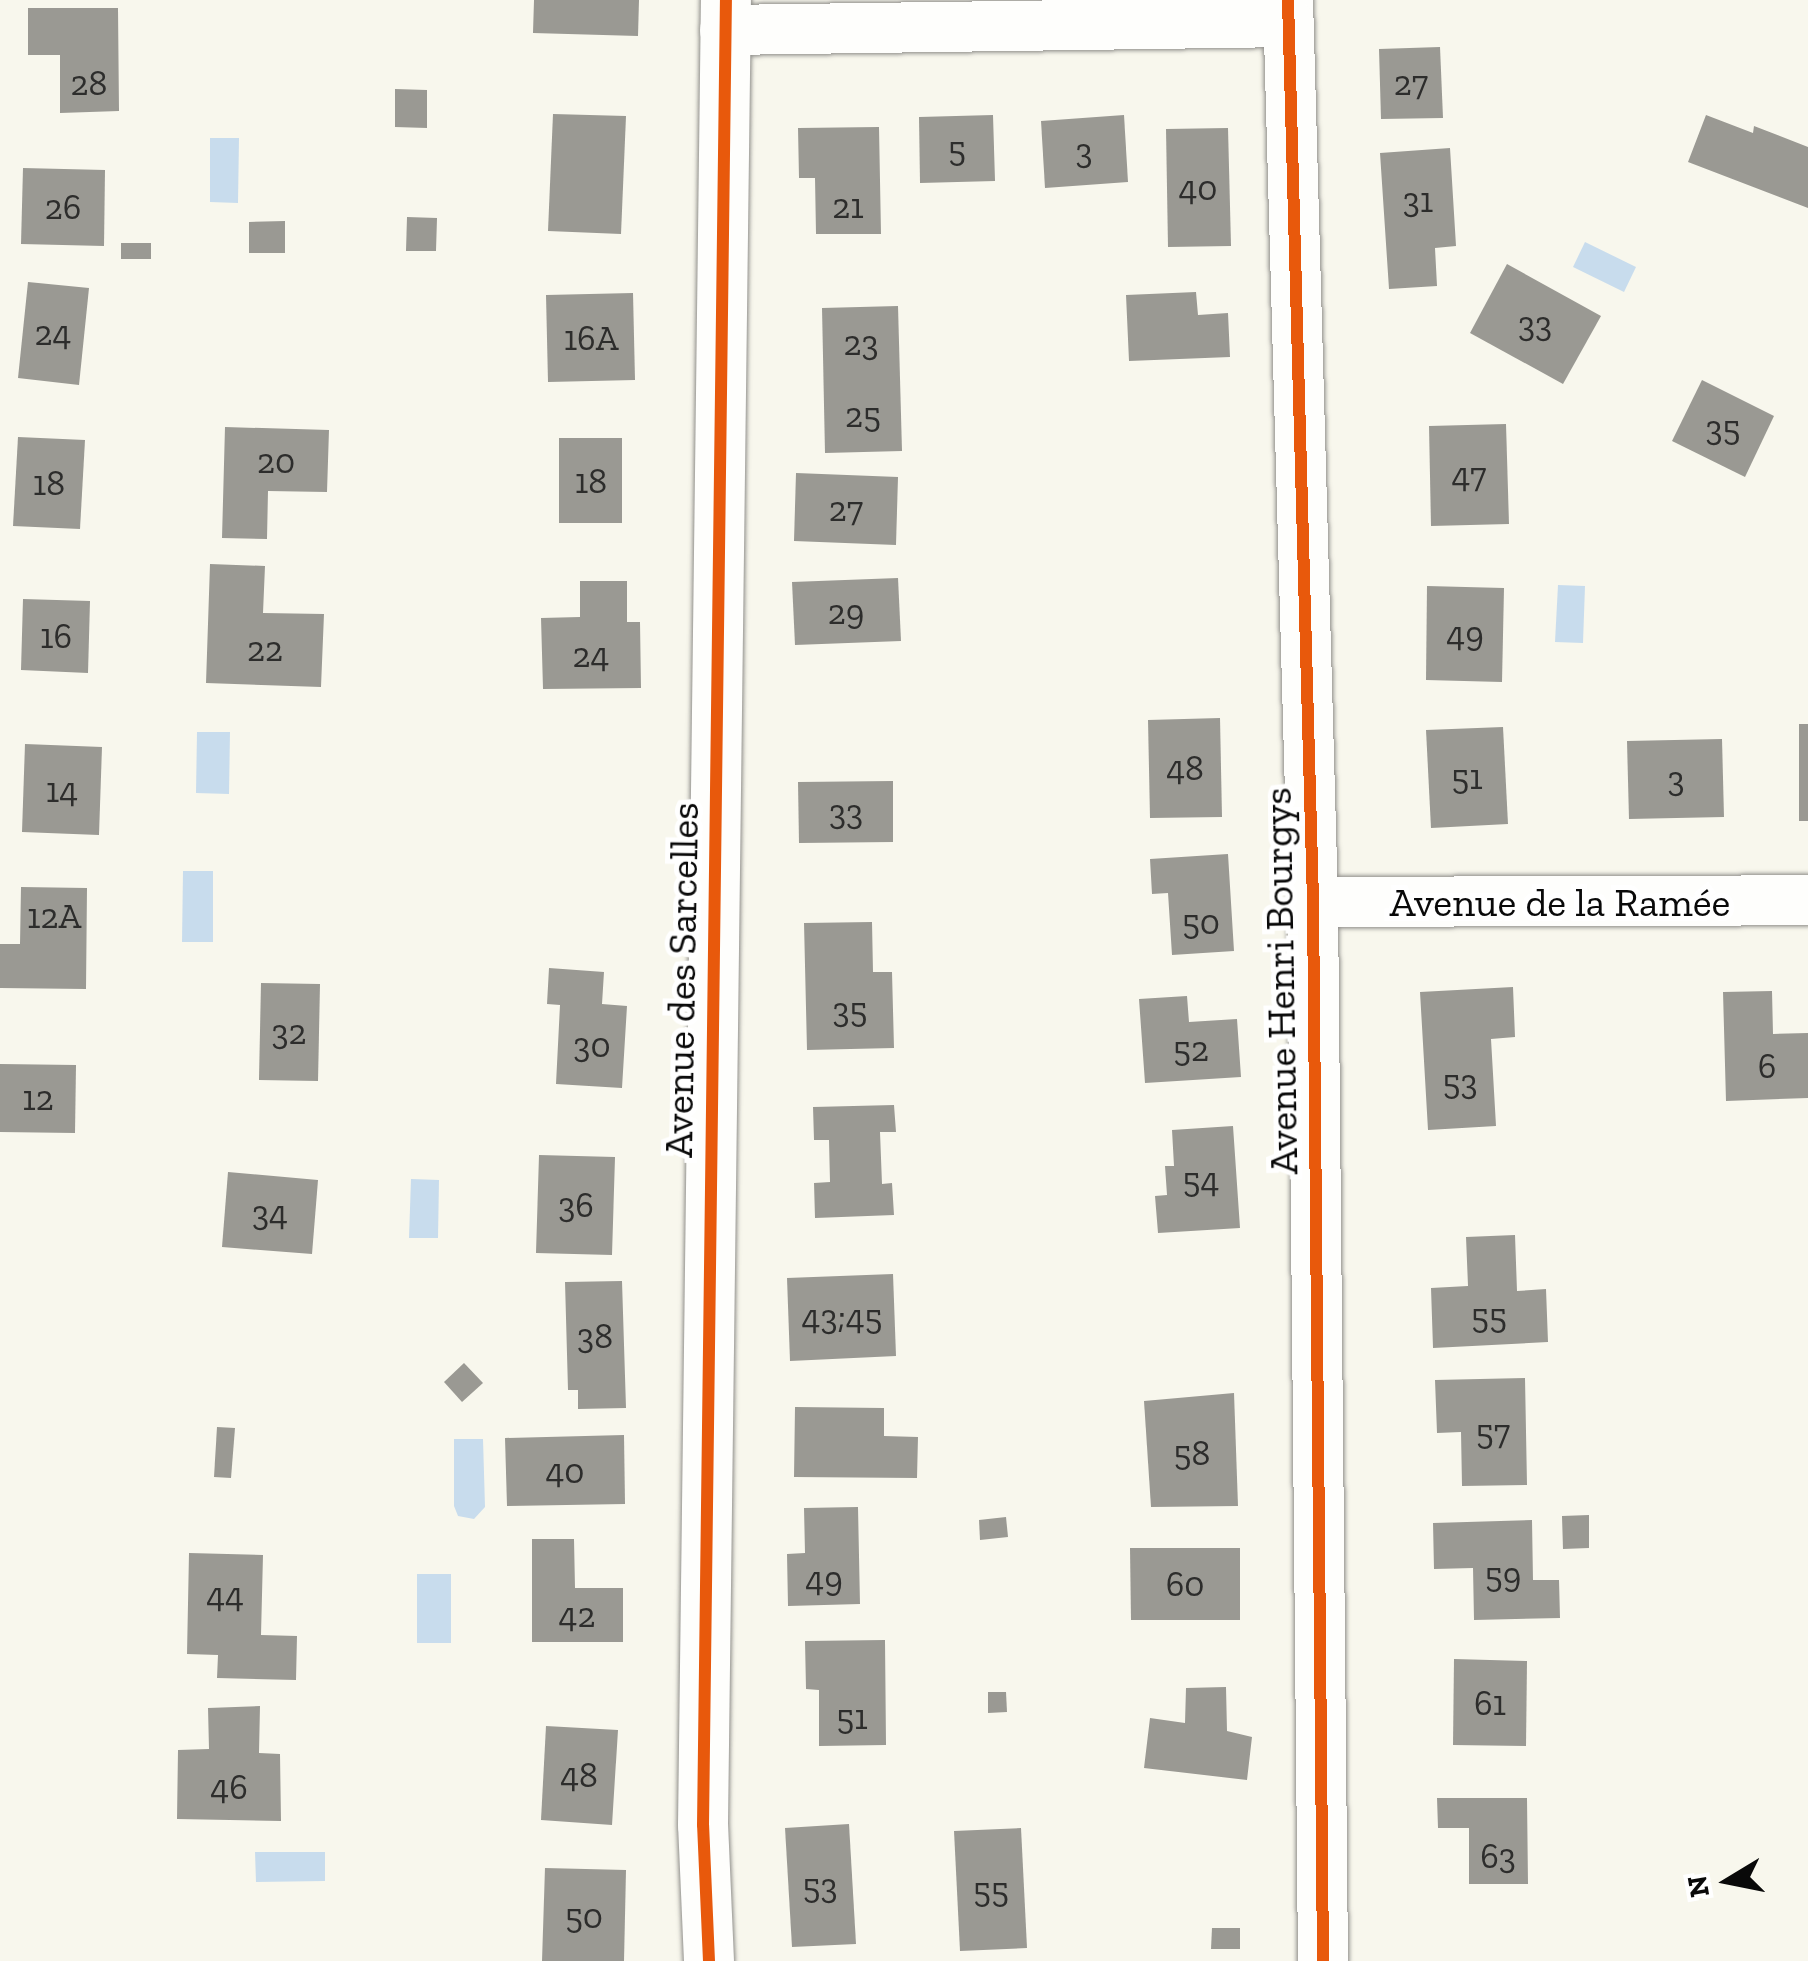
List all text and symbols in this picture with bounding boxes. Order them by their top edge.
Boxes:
house number: 28 [71,62,107,104]
house number: 27 [1394,62,1428,104]
house number: 5 [948,128,966,170]
house number: 3 [1075,130,1093,172]
house number: 40 [1178,167,1218,209]
house number: 31 [1403,179,1433,221]
house number: 21 [832,185,864,227]
house number: 26 [45,186,81,228]
house number: 33 [1518,303,1552,345]
house number: 24 [35,312,71,354]
house number: 16A [564,317,618,359]
house number: 23 [843,322,879,364]
house number: 25 [845,394,881,436]
house number: 35 [1705,407,1741,449]
house number: 20 [257,440,295,482]
house number: 47 [1452,454,1486,496]
house number: 18 [575,460,607,502]
house number: 18 [33,462,65,504]
house number: 27 [829,488,863,530]
house number: 29 [828,591,864,633]
house number: 49 [1446,613,1484,655]
house number: 16 [40,615,72,657]
house number: 22 [247,628,283,670]
house number: 24 [573,634,609,676]
house number: 48 [1166,747,1204,789]
house number: 51 [1451,756,1483,798]
house number: 3 [1667,758,1685,800]
house number: 14 [46,769,78,811]
street label: Avenue Henri Bourgys [1253,787,1307,1175]
house number: 33 [829,791,863,833]
street label: Avenue des Sarcelles [654,802,708,1158]
street label: Avenue de la Ramée [1390,878,1730,926]
house number: 12A [27,895,81,937]
house number: 50 [1182,901,1220,943]
house number: 35 [832,989,868,1031]
house number: 32 [271,1011,307,1053]
house number: 30 [573,1024,611,1066]
house number: 52 [1173,1028,1209,1070]
house number: 6 [1758,1045,1776,1087]
house number: 53 [1442,1061,1478,1103]
house number: 12 [22,1077,54,1119]
house number: 54 [1183,1159,1219,1201]
house number: 36 [558,1184,594,1226]
house number: 34 [252,1192,288,1234]
house number: 55 [1471,1295,1507,1337]
house number: 43;45 [802,1296,882,1338]
house number: 38 [577,1315,613,1357]
house number: 57 [1476,1411,1510,1453]
house number: 58 [1174,1432,1210,1474]
house number: 40 [545,1450,585,1492]
house number: 59 [1485,1554,1521,1596]
house number: 49 [805,1558,843,1600]
house number: 60 [1166,1563,1204,1605]
house number: 44 [206,1574,244,1616]
house number: 42 [559,1594,595,1636]
house number: 61 [1474,1682,1506,1724]
house number: 51 [836,1696,868,1738]
house number: 48 [560,1754,598,1796]
house number: 46 [210,1766,248,1808]
north arrow [1678,1831,1778,1931]
house number: 63 [1480,1835,1516,1877]
house number: 53 [802,1865,838,1907]
house number: 55 [973,1869,1009,1911]
text: N [1680,1873,1716,1900]
house number: 50 [565,1895,603,1937]

